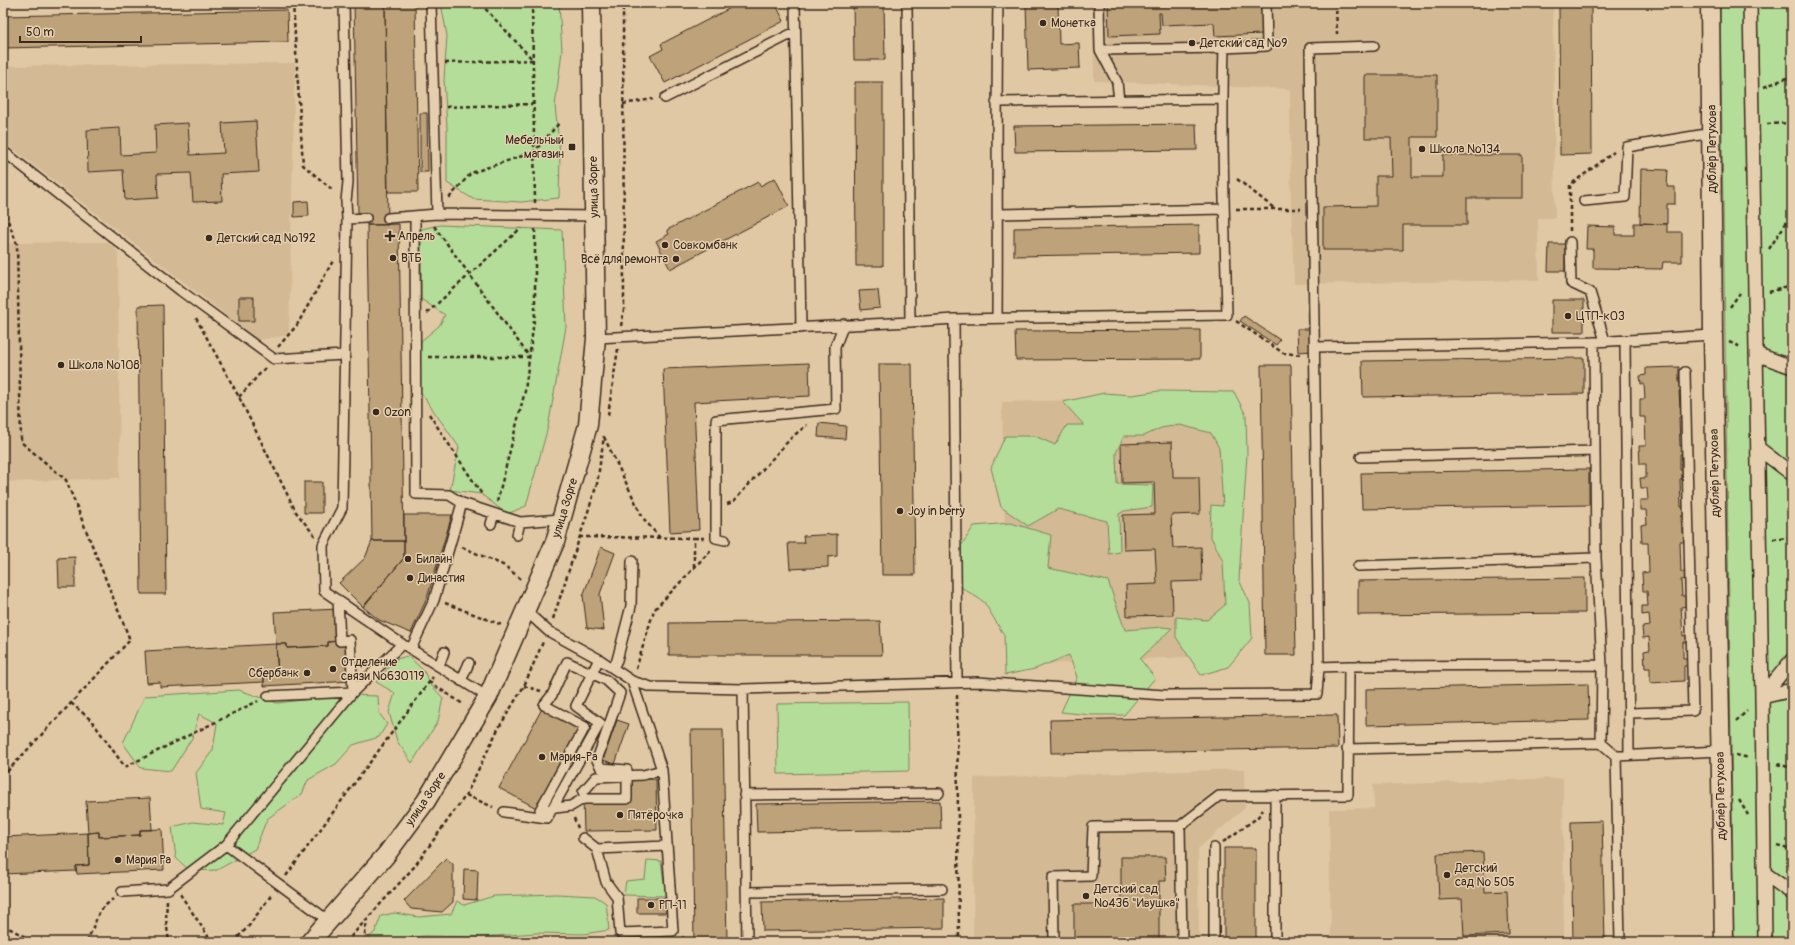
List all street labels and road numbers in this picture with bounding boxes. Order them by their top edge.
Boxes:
street label: дублёр Петухова [1705,104,1720,193]
street label: улица Зорге [586,156,602,219]
street label: дублёр Петухова [1707,428,1723,517]
street label: улица Зорге [548,476,581,541]
street label: дублёр Петухова [1713,751,1729,840]
street label: улица Зорге [402,769,450,830]

